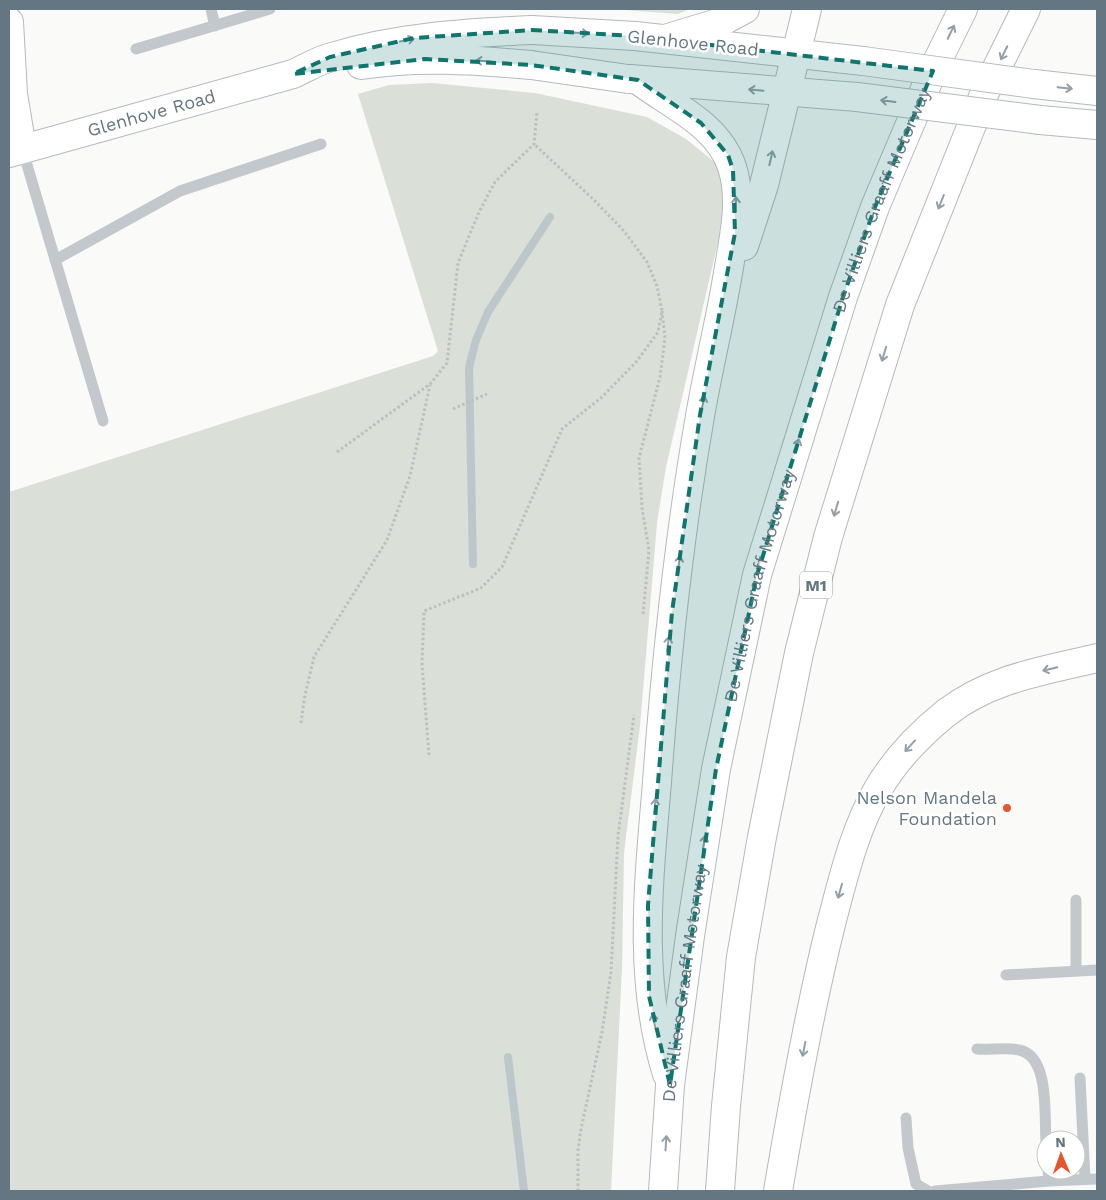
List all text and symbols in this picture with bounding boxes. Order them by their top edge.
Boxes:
street label: Glenhove Road [626,25,760,60]
one-way arrow [947,25,957,40]
one-way arrow [573,28,589,37]
one-way arrow [398,34,414,44]
one-way arrow [999,45,1009,60]
one-way arrow [475,56,491,65]
one-way arrow [1057,83,1073,93]
street label: De Villiers Graaff Motorway [828,84,935,315]
street label: Glenhove Road [85,85,218,141]
one-way arrow [749,85,765,95]
one-way arrow [880,96,896,106]
one-way arrow [766,150,776,166]
one-way arrow [936,194,945,209]
one-way arrow [731,196,741,212]
one-way arrow [879,346,889,362]
one-way arrow [699,395,708,411]
one-way arrow [792,439,802,455]
street label: De Villiers Graaff Motorway [719,466,799,704]
one-way arrow [831,501,841,517]
one-way arrow [674,556,684,572]
road number: M1 [800,572,832,598]
one-way arrow [663,637,673,653]
one-way arrow [1042,665,1058,674]
one-way arrow [904,740,916,753]
place label: Nelson Mandela Foundation [857,787,997,829]
one-way arrow [650,799,659,815]
marker: Nelson Mandela Foundation [1001,802,1013,814]
one-way arrow [700,835,710,851]
street label: De Villiers Graaff Motorway [658,862,711,1103]
one-way arrow [834,882,844,898]
one-way arrow [649,1013,658,1029]
one-way arrow [798,1041,808,1057]
north arrow [1036,1130,1086,1180]
text: N [1055,1134,1066,1150]
one-way arrow [662,1135,671,1151]

